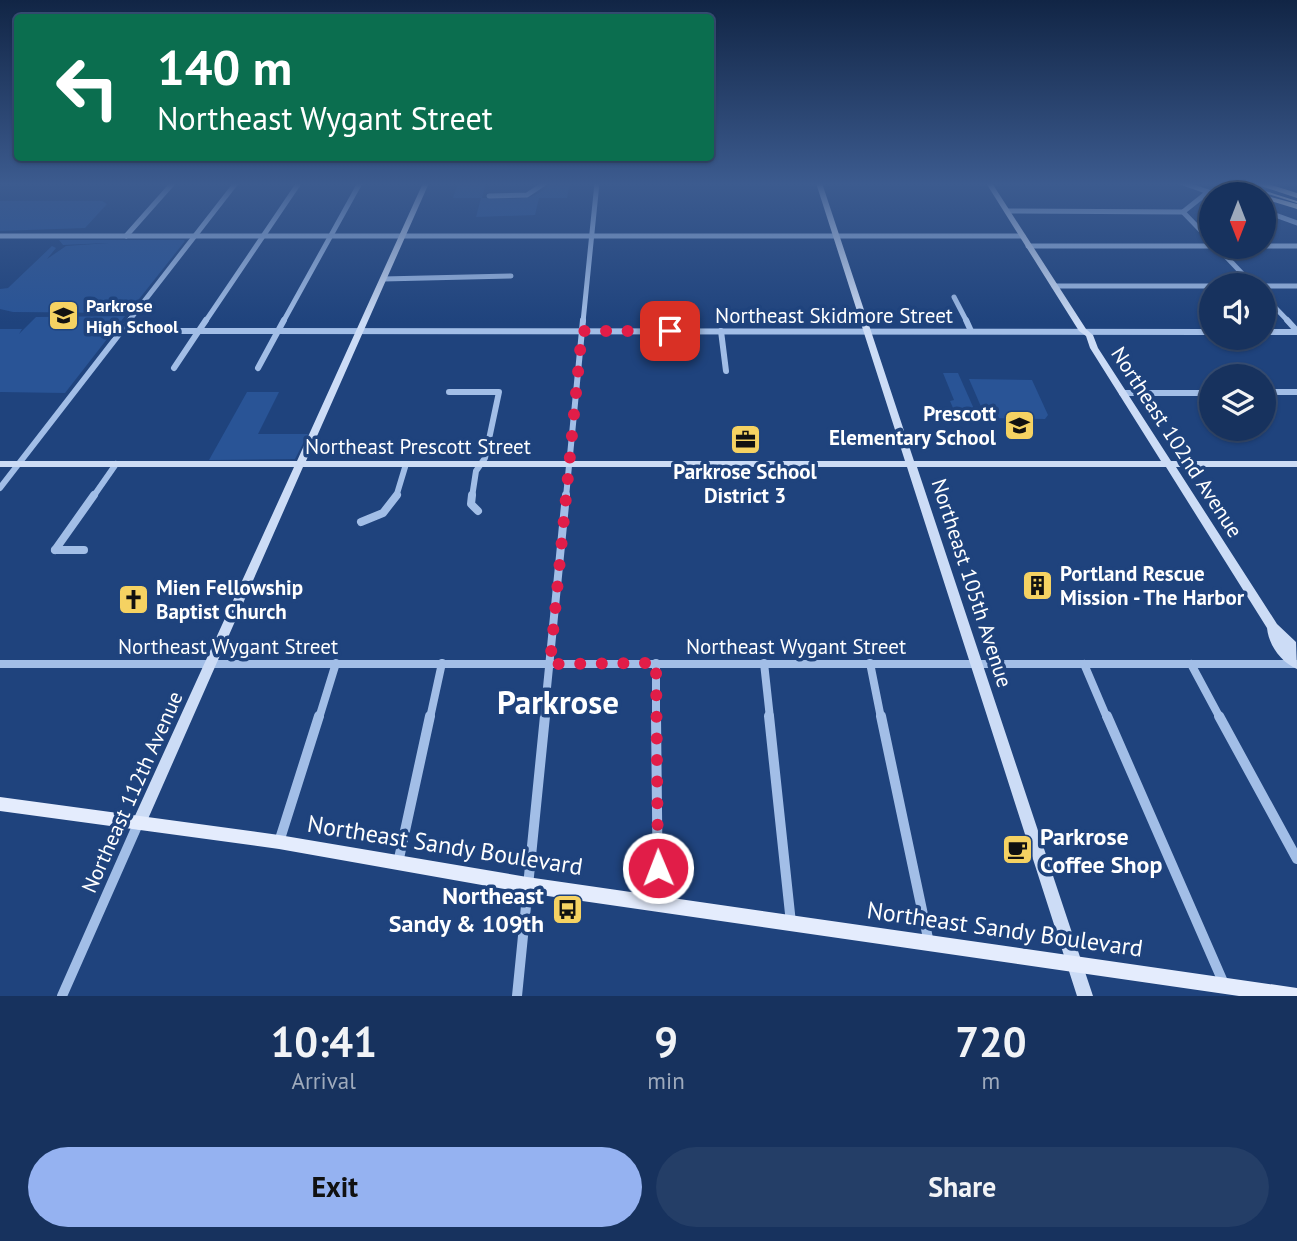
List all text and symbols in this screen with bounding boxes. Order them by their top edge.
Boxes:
text: 140 m [157,35,292,99]
icon: left [42,42,133,133]
text: Northeast Wygant Street [157,97,493,139]
north arrow [1199,182,1276,259]
map controls [1199,182,1276,441]
button: sound [1199,273,1276,350]
place label: Parkrose High School [86,294,179,338]
school or university icon: Parkrose High School [46,298,80,332]
pin [640,301,700,361]
street label: Northeast Skidmore Street [715,302,953,329]
icon: arrive [651,312,689,350]
street label: Northeast 102nd Avenue [1105,342,1249,542]
button: layers [1199,364,1276,441]
place label: Prescott Elementary School [829,400,997,451]
school or university icon: Prescott Elementary School [1002,408,1036,442]
office icon: Parkrose School District 3 [728,422,762,456]
street label: Northeast Prescott Street [305,433,531,460]
place label: Parkrose School District 3 [673,458,818,509]
street label: Northeast 105th Avenue [925,475,1019,691]
place label: Portland Rescue Mission - The Harbor [1060,560,1245,611]
building icon: Portland Rescue Mission - The Harbor [1020,568,1054,602]
place label: Mien Fellowship Baptist Church [156,574,303,625]
church icon: Mien Fellowship Baptist Church [116,582,150,616]
street label: Northeast Wygant Street [118,633,338,660]
street label: Northeast Wygant Street [686,633,906,660]
district label: Parkrose [497,680,619,723]
street label: Northeast 112th Avenue [75,687,189,897]
street label: Northeast Sandy Boulevard [305,808,585,882]
place label: Parkrose Coffee Shop [1040,821,1162,880]
position arrow [621,831,695,905]
cafe icon: Parkrose Coffee Shop [1000,833,1034,867]
place label: Northeast Sandy & 109th [389,880,545,939]
bus stop icon: Northeast Sandy & 109th [550,892,584,926]
street label: Northeast Sandy Boulevard [865,894,1145,964]
text: 10:41 [270,1014,377,1069]
text: 9 [654,1014,678,1069]
text: 720 [955,1014,1027,1069]
text: Arrival [291,1066,356,1095]
text: min [647,1066,685,1095]
text: m [982,1066,1000,1095]
button: Exit [28,1147,642,1227]
button: Share [656,1147,1269,1227]

